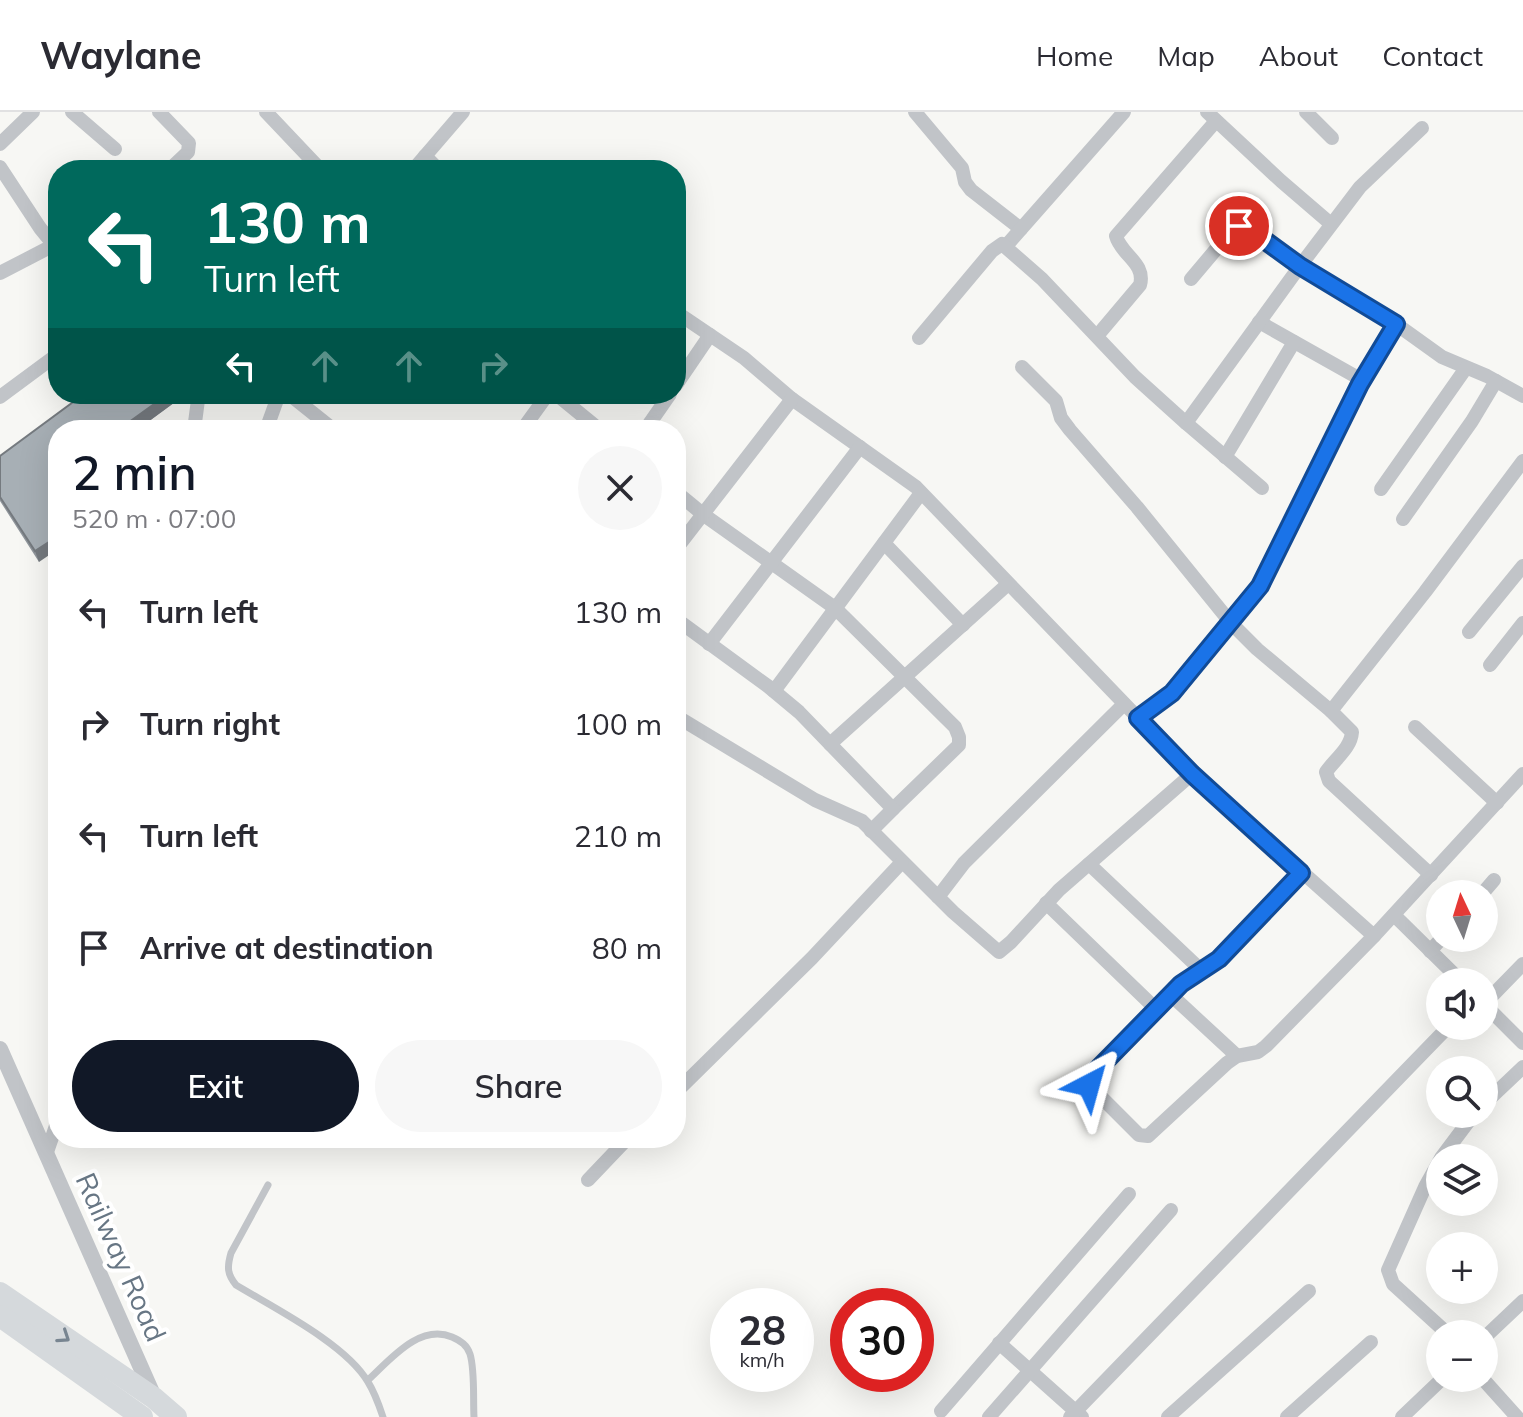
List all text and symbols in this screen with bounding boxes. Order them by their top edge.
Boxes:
text: Waylane [40,31,202,79]
text: Home [1036,38,1113,73]
text: Map [1157,38,1215,73]
text: About [1259,38,1338,73]
text: Contact [1382,38,1483,73]
text: 130 m [204,187,371,257]
icon: left [72,192,176,296]
pin [1205,192,1273,260]
icon: arrive [1217,204,1261,248]
text: Turn left [204,256,340,301]
icon: left [219,344,263,388]
icon: ahead [303,344,347,388]
icon: ahead [387,344,431,388]
icon: right [471,344,515,388]
text: 2 min [72,442,197,502]
button: close [578,446,662,530]
text: 520 m · 07:00 [72,502,236,535]
icon: left [72,590,116,634]
text: Turn left [140,593,258,631]
text: 130 m [574,593,662,631]
icon: right [72,702,116,746]
text: Turn right [140,705,280,743]
text: 100 m [574,705,662,743]
icon: left [72,814,116,858]
text: Turn left [140,817,258,855]
text: 210 m [574,817,662,855]
north arrow [1426,880,1498,952]
map controls [1426,880,1498,1392]
icon: arrive [72,926,116,970]
text: Arrive at destination [140,929,434,967]
text: 80 m [592,929,662,967]
button: sound [1426,968,1498,1040]
button: Exit [72,1040,359,1132]
button: Share [375,1040,662,1132]
position arrow [1047,1043,1131,1127]
button: search [1426,1056,1498,1128]
button: layers [1426,1144,1498,1216]
street label: Railway Road [69,1167,174,1347]
button: + [1426,1232,1498,1304]
speed limit sign: 30 [830,1288,934,1392]
text: 28 [738,1305,786,1355]
button: − [1426,1320,1498,1392]
one-way arrow [56,1327,70,1342]
text: km/h [739,1347,785,1372]

